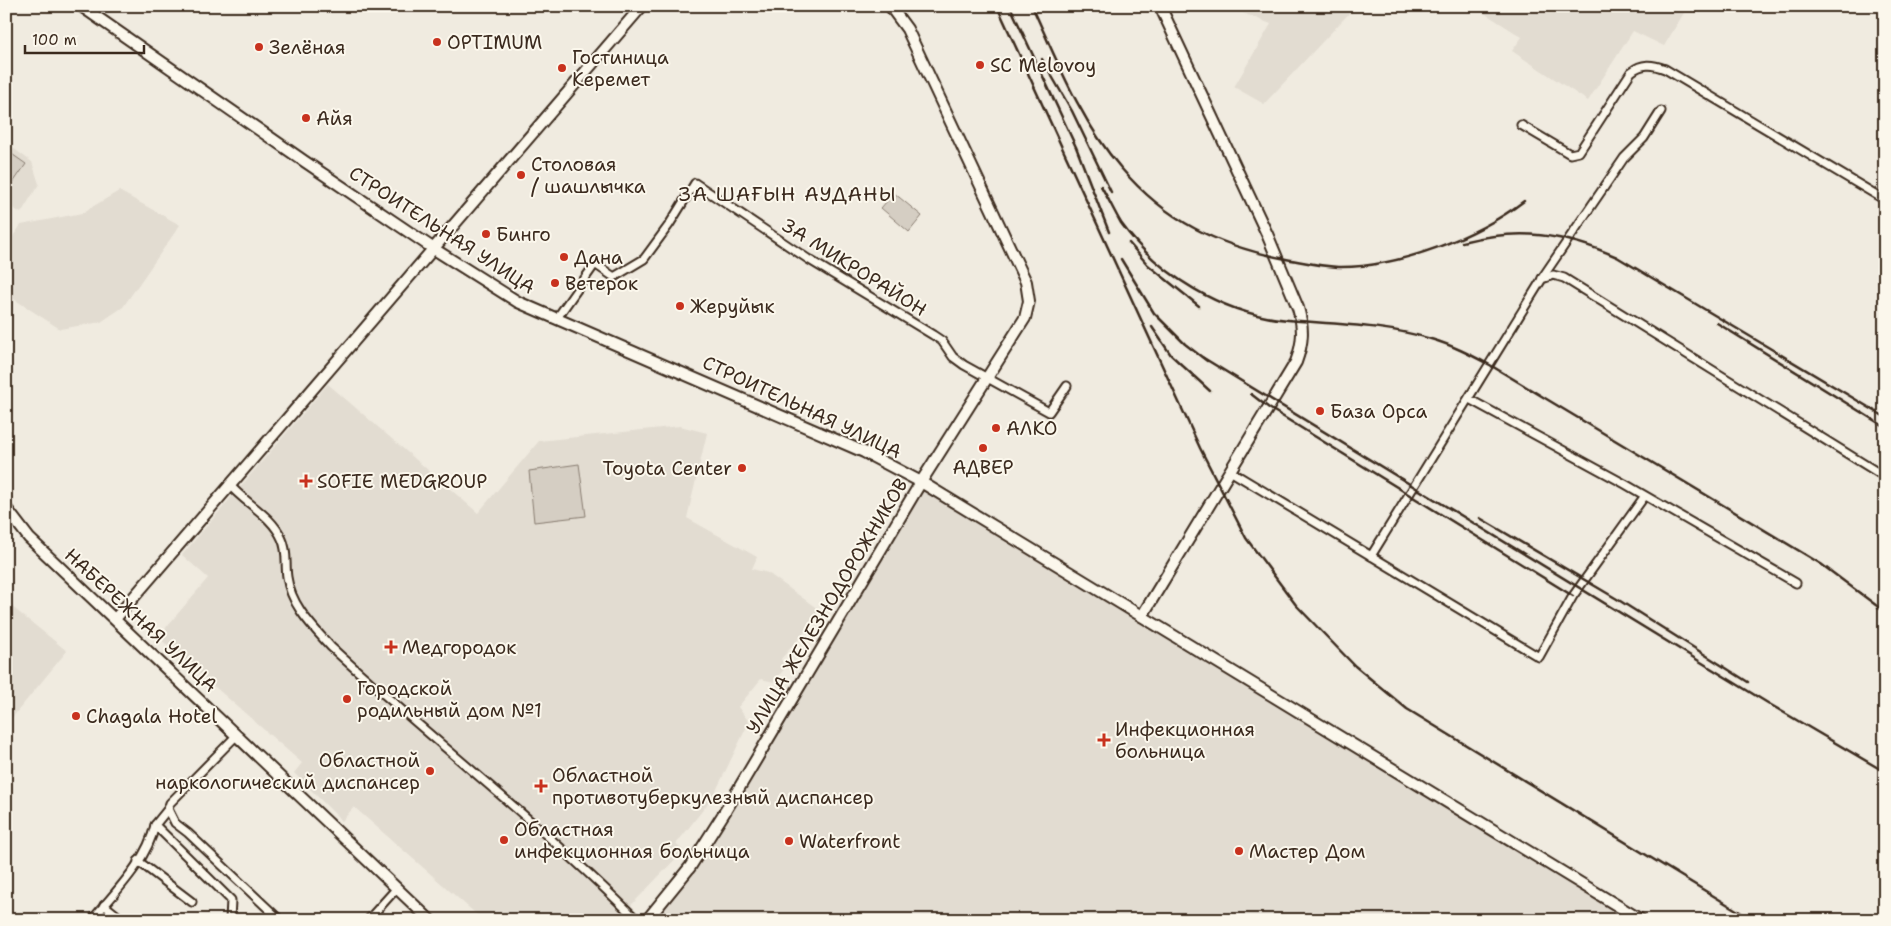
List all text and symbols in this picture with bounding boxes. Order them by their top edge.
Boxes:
scale bar [25,22,144,54]
text: 100 m [32,30,77,50]
place label: OPTIMUM [447,30,542,55]
place label: Зелёная [269,35,346,60]
marker: OPTIMUM [431,36,443,48]
marker: Зелёная [253,41,265,53]
place label: Гостиница Керемет [572,45,669,92]
place label: SC Melovoy [990,53,1096,78]
marker: SC Melovoy [974,59,986,71]
marker: Гостиница Керемет [556,62,568,74]
place label: Айя [316,106,353,131]
marker: Айя [300,112,312,124]
place label: Столовая / шашлычка [531,152,646,199]
street label: СТРОИТЕЛЬНАЯ УЛИЦА [344,160,540,300]
marker: Столовая / шашлычка [515,169,527,181]
district label: 3А ШАҒЫН АУДАНЫ [677,181,897,207]
street label: 3А МИКРОРАЙОН [777,212,931,322]
place label: Бинго [496,222,551,247]
marker: Бинго [480,228,492,240]
place label: Дана [574,245,623,270]
marker: Дана [558,251,570,263]
place label: Ветерок [565,271,638,296]
marker: Ветерок [549,277,561,289]
place label: Жеруйык [690,294,775,319]
marker: Жеруйык [674,300,686,312]
street label: СТРОИТЕЛЬНАЯ УЛИЦА [698,350,906,464]
place label: База Орса [1330,399,1428,424]
marker: База Орса [1314,405,1326,417]
place label: АЛКО [1006,416,1058,441]
marker: АЛКО [990,422,1002,434]
marker: АДВЕР [977,442,989,454]
place label: АДВЕР [952,455,1014,480]
place label: Toyota Center [602,456,732,481]
marker: Toyota Center [736,462,748,474]
place label: SOFIE MEDGROUP [317,469,487,494]
marker: SOFIE MEDGROUP [299,474,313,488]
street label: УЛИЦА ЖЕЛЕЗНОДОРОЖНИКОВ [741,474,913,738]
street label: НАБЕРЕЖНАЯ УЛИЦА [59,542,223,698]
place label: Медгородок [402,635,516,660]
marker: Медгородок [384,640,398,654]
place label: Городской родильный дом №1 [357,676,542,723]
marker: Городской родильный дом №1 [341,693,353,705]
place label: Chagala Hotel [86,704,217,729]
marker: Chagala Hotel [70,710,82,722]
place label: Инфекционная больница [1115,717,1255,764]
marker: Инфекционная больница [1097,733,1111,747]
place label: Областной наркологический диспансер [155,748,420,795]
place label: Областной противотуберкулезный диспансер [552,763,874,810]
marker: Областной наркологический диспансер [424,765,436,777]
marker: Областной противотуберкулезный диспансер [534,779,548,793]
place label: Областная инфекционная больница [514,817,750,864]
place label: Waterfront [799,829,901,854]
marker: Областная инфекционная больница [498,834,510,846]
marker: Waterfront [783,835,795,847]
place label: Мастер Дом [1249,839,1366,864]
marker: Мастер Дом [1233,845,1245,857]

